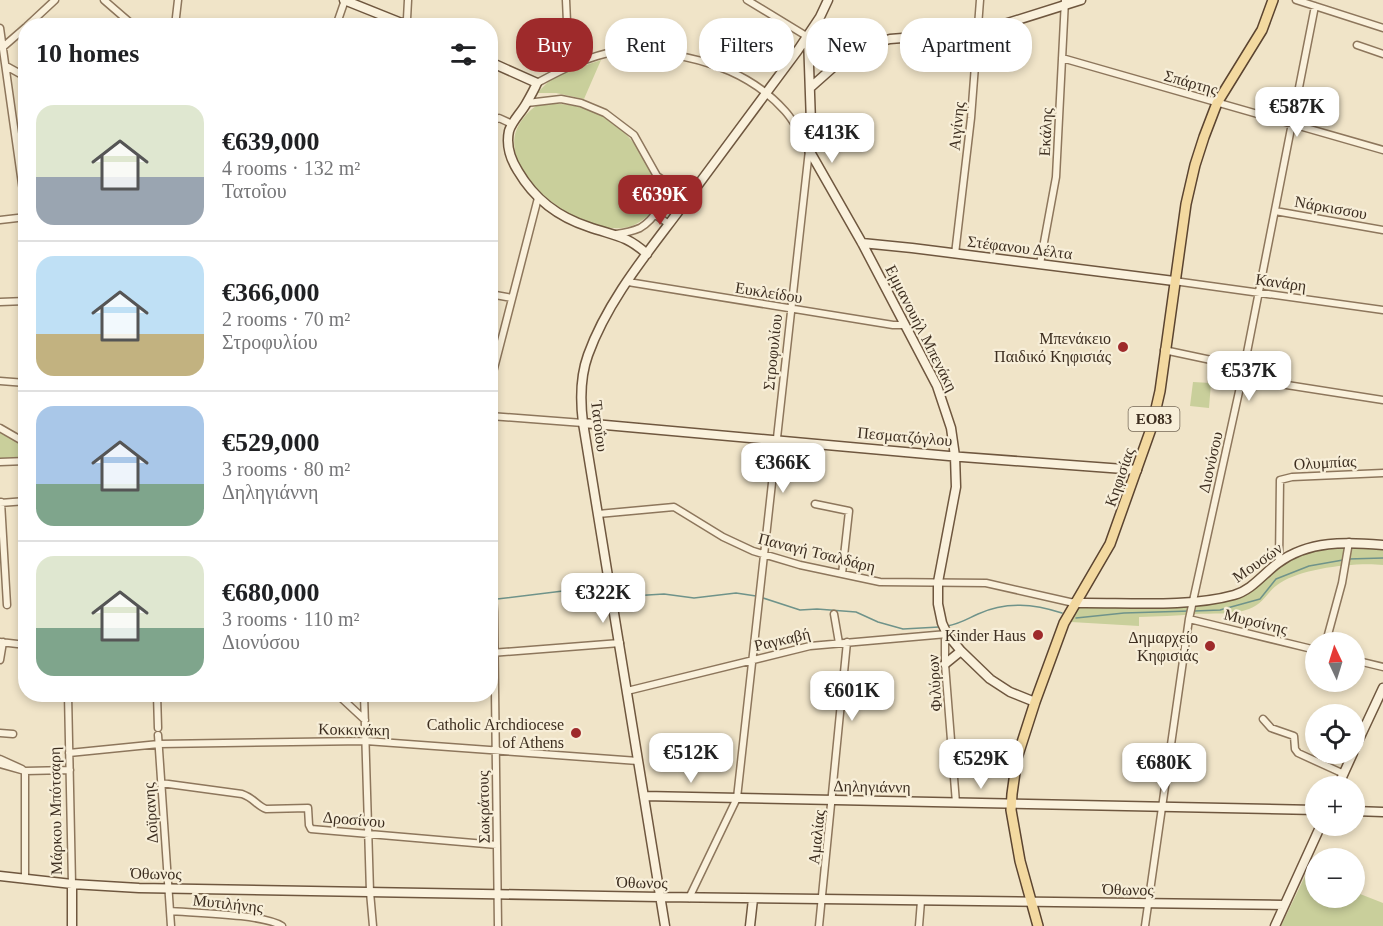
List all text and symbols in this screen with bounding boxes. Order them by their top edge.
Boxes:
chip: Buy [516,18,593,72]
chip: Rent [605,18,687,72]
chip: Filters [699,18,794,72]
chip: New [806,18,888,72]
chip: Apartment [900,18,1032,72]
icon: filters [447,38,480,71]
text: 10 homes [36,39,139,68]
street label: Σπάρτης [1162,67,1220,99]
pin: €587K [1255,87,1339,138]
text: €587K [1269,95,1325,117]
street label: Αιγίνης [945,100,969,151]
street label: Εκάλης [1036,107,1056,157]
pin: €413K [790,113,874,164]
text: €413K [804,121,860,143]
text: €639,000 [222,127,320,156]
icon: home [84,129,156,201]
text: 4 rooms · 132 m² [222,157,360,179]
pin: €639K [618,175,702,226]
text: Τατοΐου [222,180,287,202]
text: €639K [632,183,688,205]
street label: Νάρκισσου [1293,193,1369,223]
street label: Στέφανου Δέλτα [966,233,1074,263]
street label: Εμμανουήλ Μπενάκη [881,262,961,395]
street label: Κανάρη [1254,271,1308,295]
text: €366,000 [222,278,320,307]
street label: Ευκλείδου [734,279,804,306]
icon: home [84,280,156,352]
text: 2 rooms · 70 m² [222,308,350,330]
street label: Στροφυλίου [760,313,786,391]
place label: Μπενάκειο Παιδικό Κηφισιάς [994,330,1112,366]
text: Στροφυλίου [222,331,318,353]
marker: Μπενάκειο Παιδικό Κηφισιάς [1116,340,1130,354]
pin: €537K [1207,351,1291,402]
text: €537K [1221,359,1277,381]
street label: Τατοΐου [588,399,611,453]
road number: ΕΟ83 [1128,407,1180,431]
street label: Πεσματζόγλου [857,424,953,450]
text: €529,000 [222,428,320,457]
icon: home [84,430,156,502]
street label: Διονύσου [1195,430,1226,494]
pin: €366K [741,443,825,494]
street label: Κηφισίας [1101,445,1139,509]
text: €366K [755,451,811,473]
street label: Ολυμπίας [1293,452,1357,474]
text: 3 rooms · 80 m² [222,458,350,480]
text: Δηληγιάννη [222,481,319,503]
street label: Παναγή Τσαλδάρη [756,530,877,576]
street label: Μουσών [1229,539,1285,586]
pin: €322K [561,573,645,624]
text: €680,000 [222,578,320,607]
icon: home [84,580,156,652]
text: €322K [575,581,631,603]
street label: Μυρσίνης [1222,605,1290,639]
text: 3 rooms · 110 m² [222,608,359,630]
street label: Ραγκαβή [752,625,812,655]
place label: Kinder Haus [945,627,1026,644]
marker: Kinder Haus [1031,628,1045,642]
place label: Δημαρχείο Κηφισιάς [1128,629,1199,665]
text: Διονύσου [222,631,300,653]
north arrow [1305,632,1365,692]
map controls [1305,632,1365,908]
marker: Δημαρχείο Κηφισιάς [1203,639,1217,653]
street label: Φιλύρων [924,654,946,712]
pin: €601K [810,671,894,722]
text: €601K [824,679,880,701]
button: locate [1305,704,1365,764]
place label: Catholic Archdiocese of Athens [427,716,564,751]
street label: Κοκκινάκη [318,720,390,740]
marker: Catholic Archdiocese of Athens [569,726,583,740]
pin: €512K [649,733,733,784]
pin: €529K [939,739,1023,790]
text: €512K [663,741,719,763]
pin: €680K [1122,743,1206,794]
street label: Μάρκου Μπότσαρη [46,747,66,875]
text: €529K [953,747,1009,769]
text: €680K [1136,751,1192,773]
street label: Σωκράτους [474,770,494,844]
button: + [1305,776,1365,836]
street label: Δηληγιάννη [833,777,911,797]
street label: Δοϊρανης [140,781,162,844]
street label: Δροσίνου [322,808,386,832]
street label: Αμαλίας [805,808,829,866]
button: − [1305,848,1365,908]
street label: Όθωνος [129,865,182,882]
street label: Όθωνος [615,874,668,891]
street label: Όθωνος [1101,881,1154,898]
street label: Μυτιλήνης [192,891,265,917]

